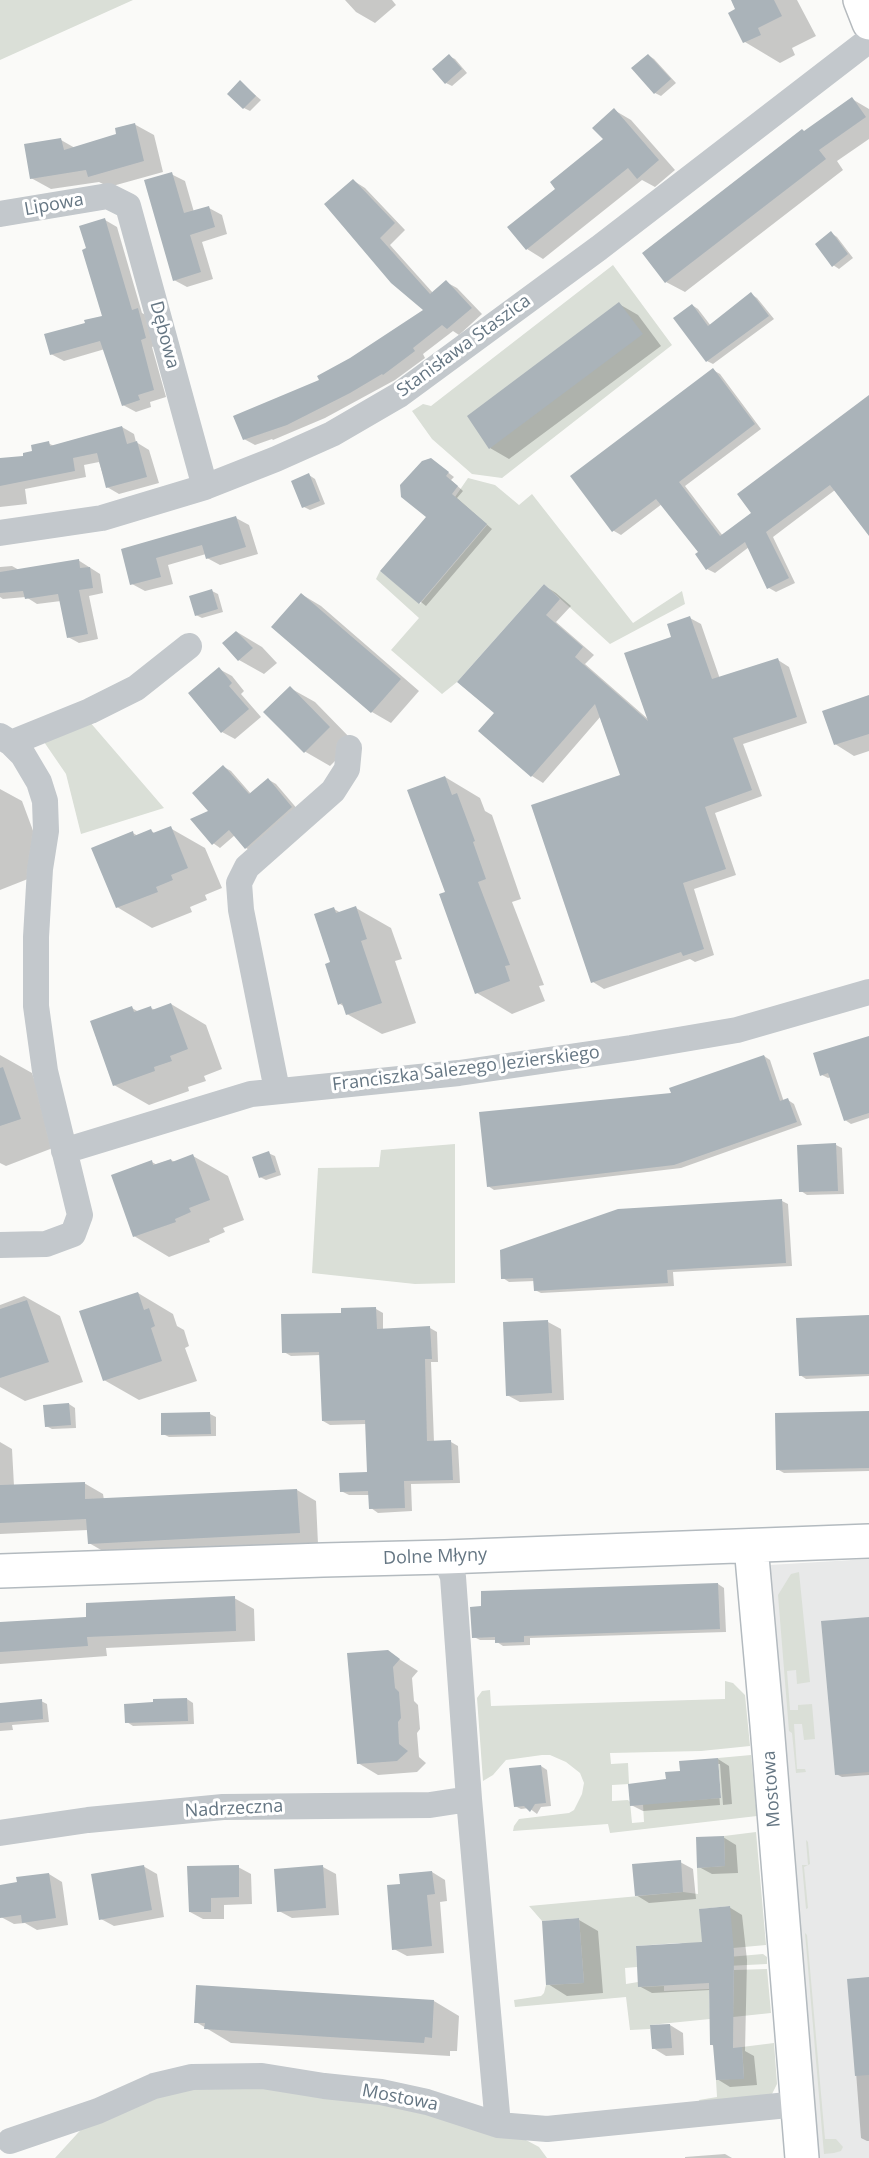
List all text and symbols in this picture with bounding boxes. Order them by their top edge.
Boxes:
street label: Lipowa [23,189,85,221]
street label: Stanisława Staszica [393,290,535,402]
street label: Dębowa [145,299,183,371]
street label: Franciszka Salezego Jezierskiego [331,1042,601,1096]
street label: Dolne Młyny [383,1544,487,1570]
street label: Mostowa [759,1750,785,1828]
street label: Nadrzeczna [184,1796,284,1822]
street label: Mostowa [360,2080,440,2116]

